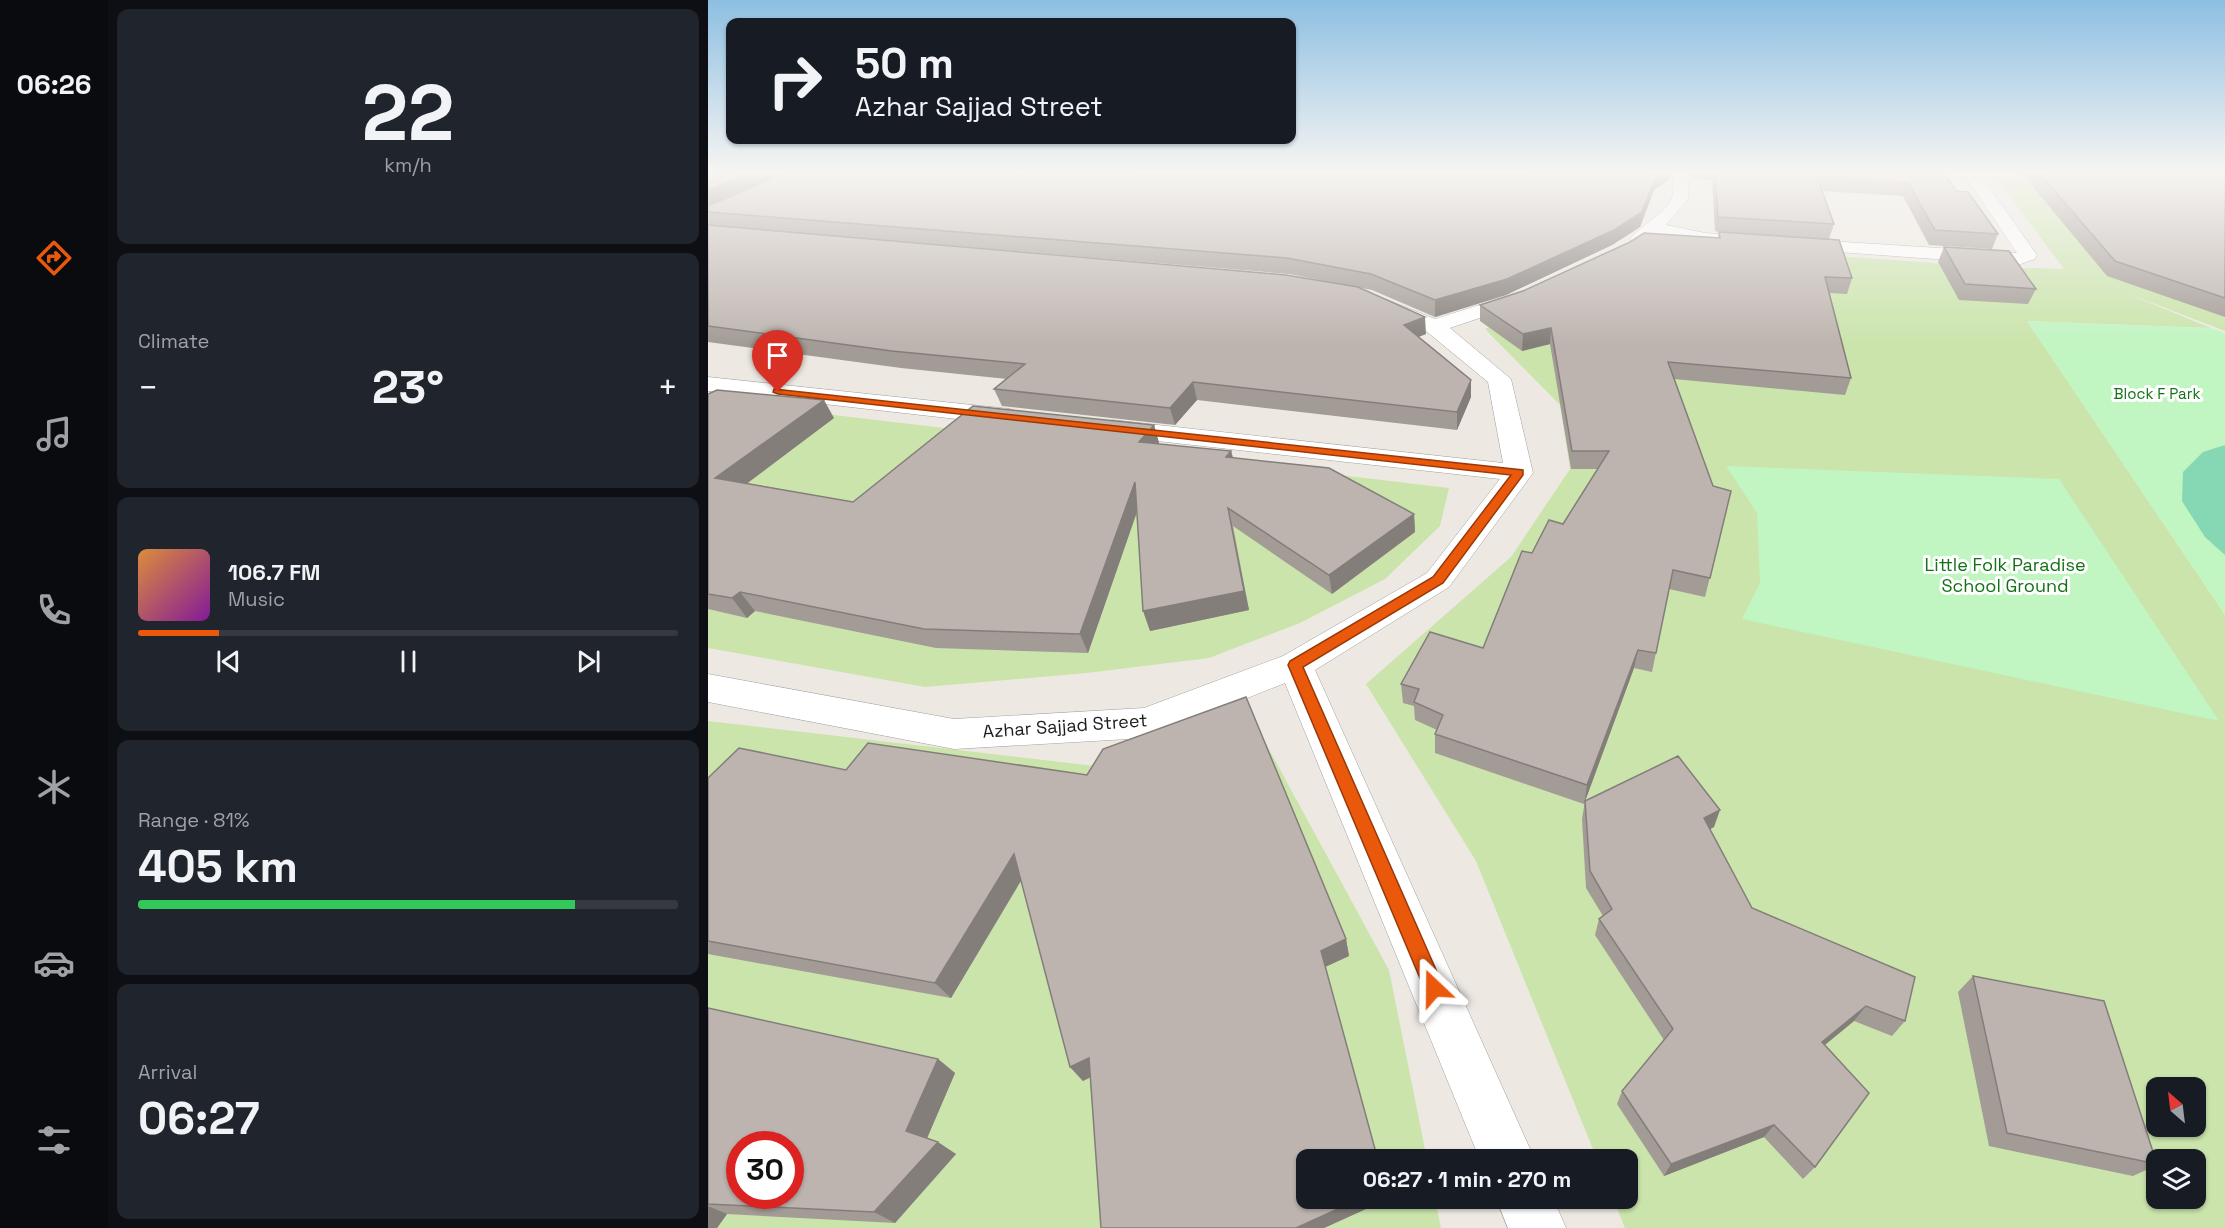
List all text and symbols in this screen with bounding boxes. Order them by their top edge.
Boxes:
text: 50 m [855,37,954,90]
icon: right [756,42,834,120]
text: 22 [362,63,454,163]
text: 06:26 [17,67,91,102]
text: Azhar Sajjad Street [855,89,1103,124]
text: km/h [384,152,432,178]
icon: directions [33,237,75,279]
text: Climate [138,328,209,354]
pin [752,330,803,392]
icon: arrive [761,339,794,372]
text: 23° [372,359,444,416]
text: − [138,367,158,409]
text: + [658,367,678,409]
park label: Block F Park [2114,384,2200,403]
icon: music [33,413,75,455]
park label: Little Folk Paradise School Ground [1924,553,2086,597]
text: 106.7 FM [228,558,321,586]
text: Music [228,586,285,612]
icon: phone [33,589,75,631]
icon: previous [212,645,245,678]
icon: pause [392,645,425,678]
icon: next [572,645,605,678]
street label: Azhar Sajjad Street [982,708,1148,743]
icon: climate [33,766,75,808]
text: Range · 81% [138,807,249,833]
text: 405 km [138,838,298,895]
icon: car [33,942,75,984]
position arrow [1402,956,1466,1020]
text: Arrival [138,1059,197,1085]
north arrow [2146,1077,2206,1137]
map controls [2146,1077,2206,1209]
text: 06:27 [138,1090,260,1147]
icon: filters [33,1119,75,1161]
speed limit sign: 30 [726,1131,804,1209]
button: layers [2146,1149,2206,1209]
text: 06:27 · 1 min · 270 m [1363,1165,1571,1193]

